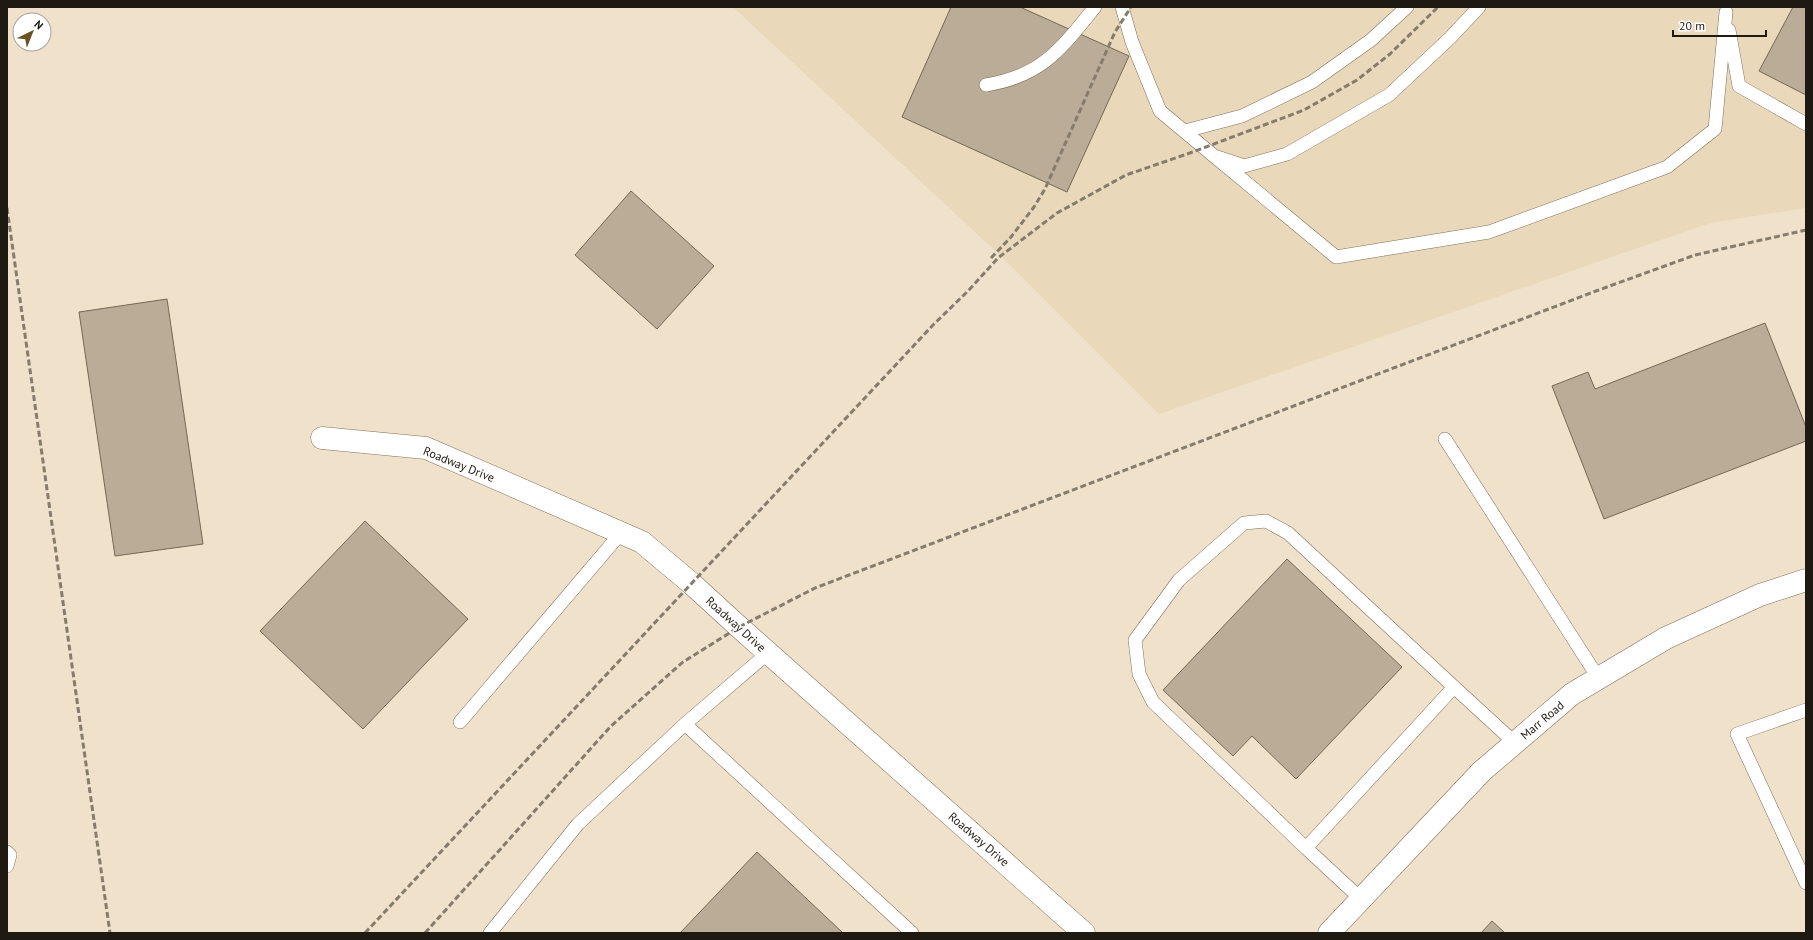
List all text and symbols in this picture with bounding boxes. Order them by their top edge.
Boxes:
north arrow [12,12,52,52]
scale bar [1673,12,1766,38]
text: N [31,17,46,32]
text: 20 m [1679,18,1705,33]
street label: Roadway Drive [421,443,497,485]
street label: Roadway Drive [703,593,769,655]
street label: Marr Road [1517,697,1567,743]
street label: Roadway Drive [946,809,1012,869]

